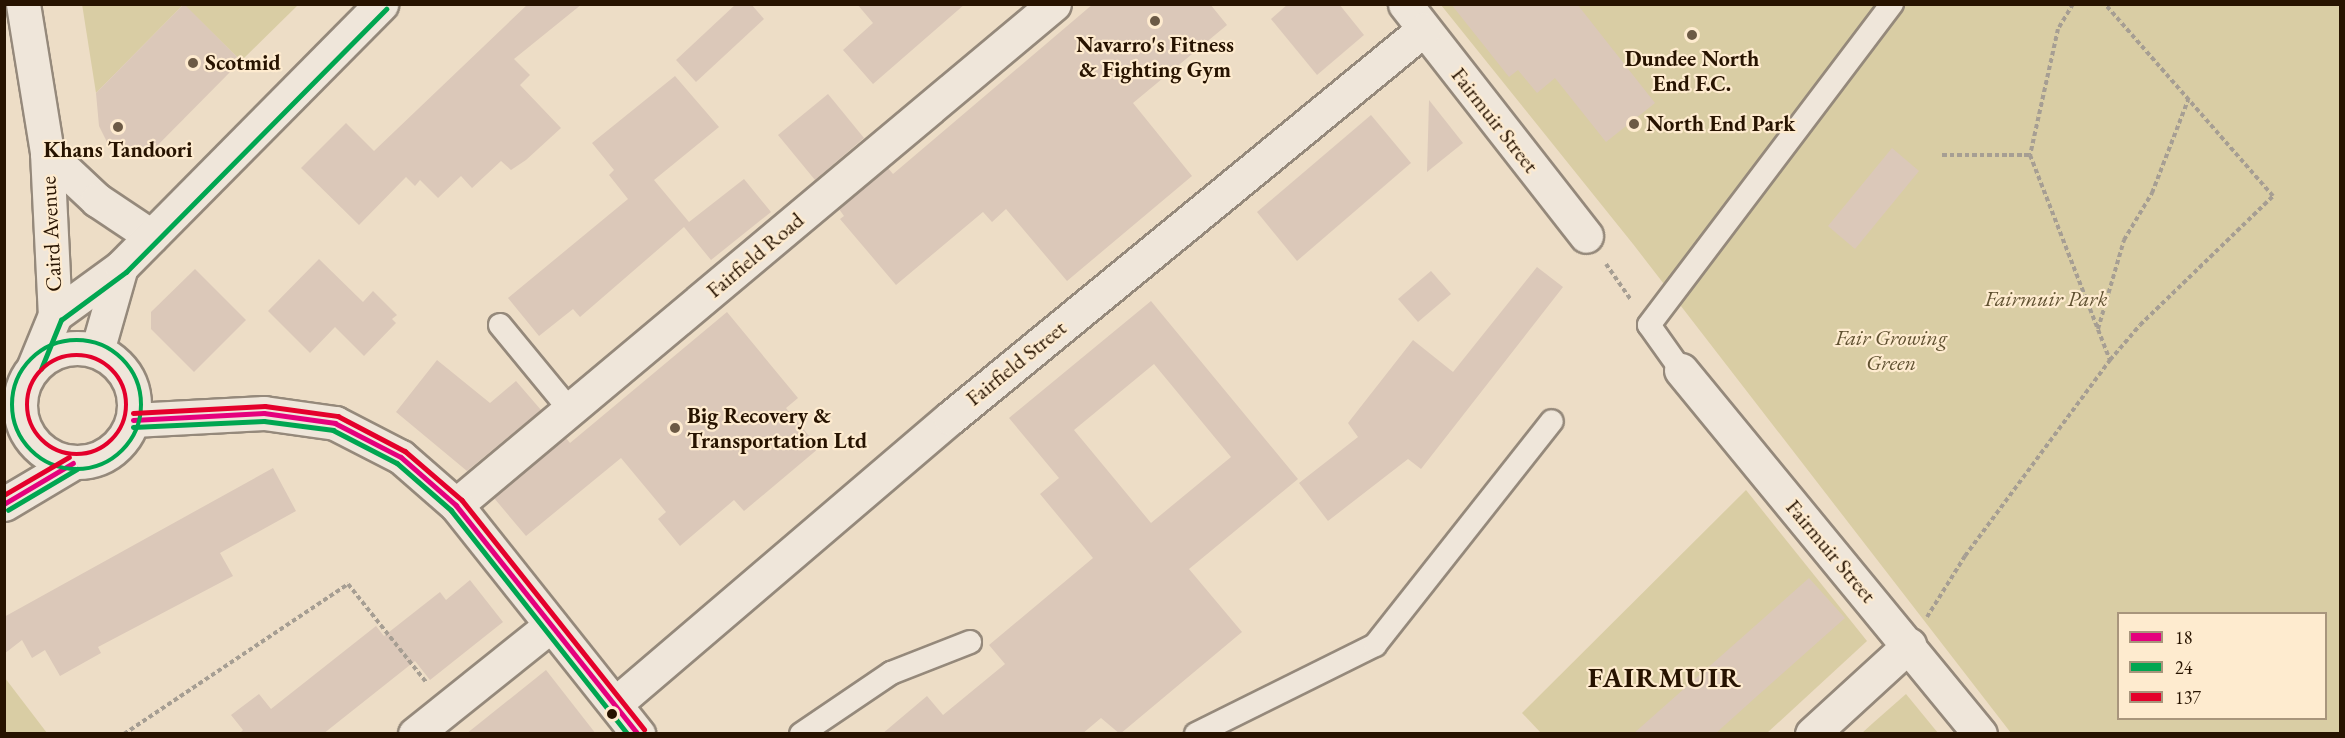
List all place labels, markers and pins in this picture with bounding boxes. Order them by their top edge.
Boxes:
marker: Navarro's Fitness & Fighting Gym [1148,14,1162,28]
marker: Dundee North End F.C. [1685,28,1699,42]
place label: Navarro's Fitness & Fighting Gym [1076,31,1234,82]
place label: Dundee North End F.C. [1625,45,1759,96]
place label: Scotmid [205,50,281,76]
marker: Scotmid [186,56,200,70]
place label: North End Park [1646,111,1795,137]
marker: North End Park [1627,117,1641,131]
marker: Khans Tandoori [111,120,125,134]
place label: Khans Tandoori [44,137,192,163]
place label: Big Recovery & Transportation Ltd [687,402,867,454]
marker: Big Recovery & Transportation Ltd [668,421,682,435]
unlabelled marker [606,708,618,720]

